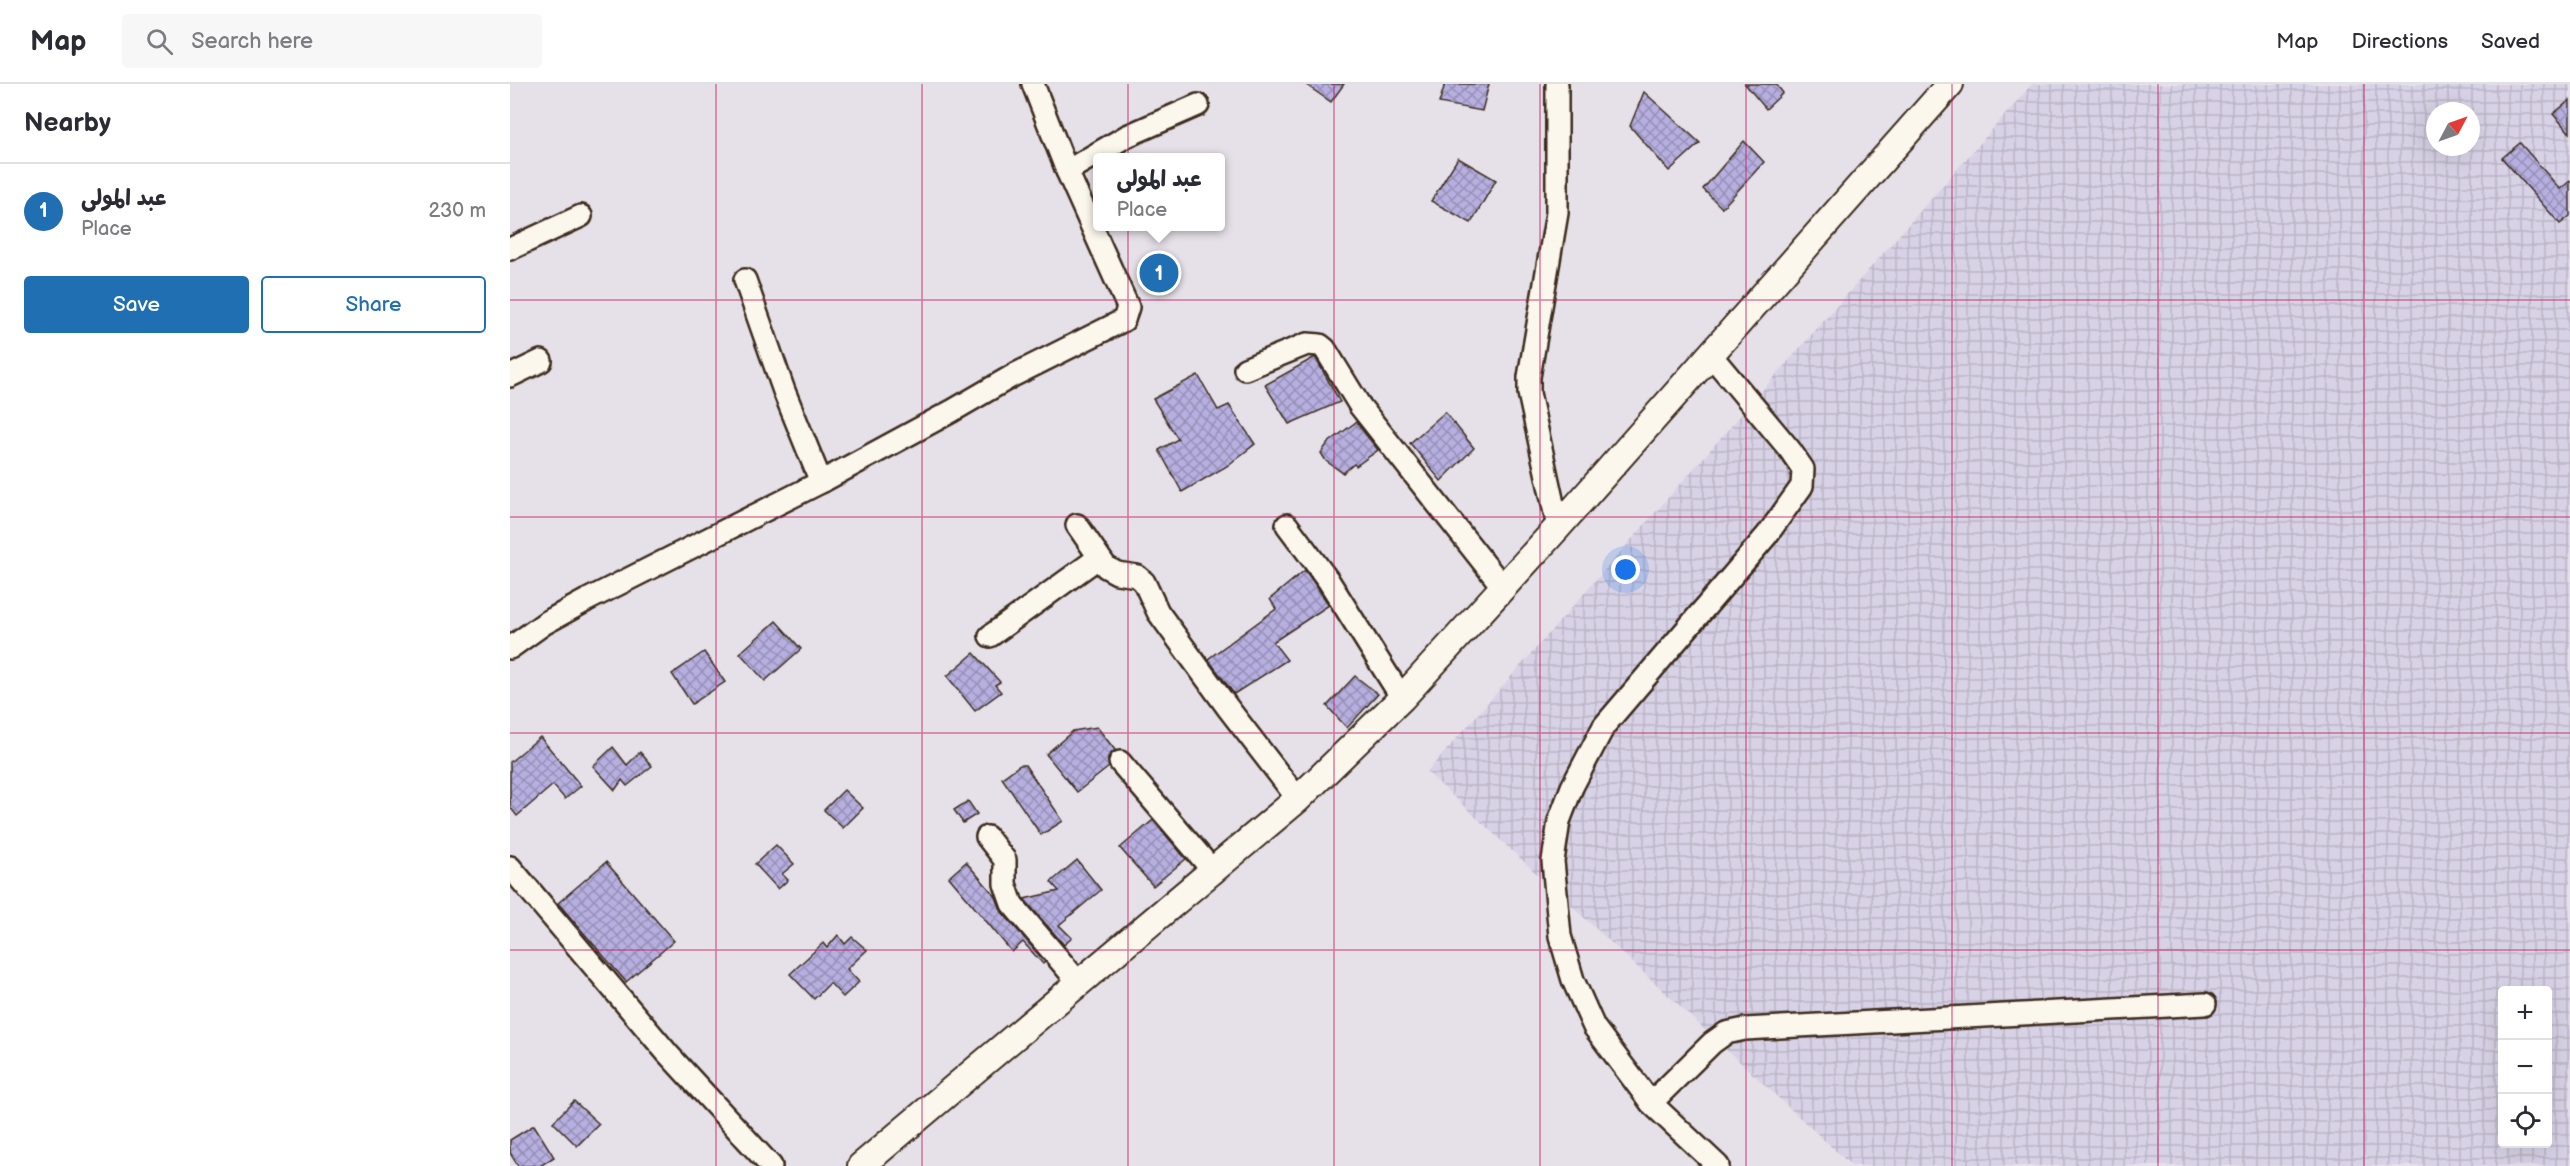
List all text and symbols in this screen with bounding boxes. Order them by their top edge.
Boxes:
search box [122,14,542,68]
text: Map [30,25,86,58]
icon: search [143,25,176,58]
text: Search here [191,28,313,55]
text: Map [2276,29,2319,54]
text: Directions [2352,29,2448,54]
text: Saved [2481,29,2540,54]
north arrow [2426,102,2480,156]
text: Nearby [24,108,111,139]
popup [1093,153,1225,231]
text: عبد المولى [1116,166,1202,193]
text: عبد المولى [81,185,166,212]
text: Place [1116,198,1167,222]
text: 1 [39,199,48,223]
text: 230 m [429,199,486,223]
text: Place [81,217,132,241]
pin: 1 [1140,250,1178,296]
button: Save [24,276,249,333]
button: Share [261,276,486,333]
your location [1611,555,1640,584]
map controls [2498,986,2552,1148]
button: + [2498,986,2552,1040]
button: − [2498,1040,2552,1094]
button: locate [2498,1094,2552,1148]

